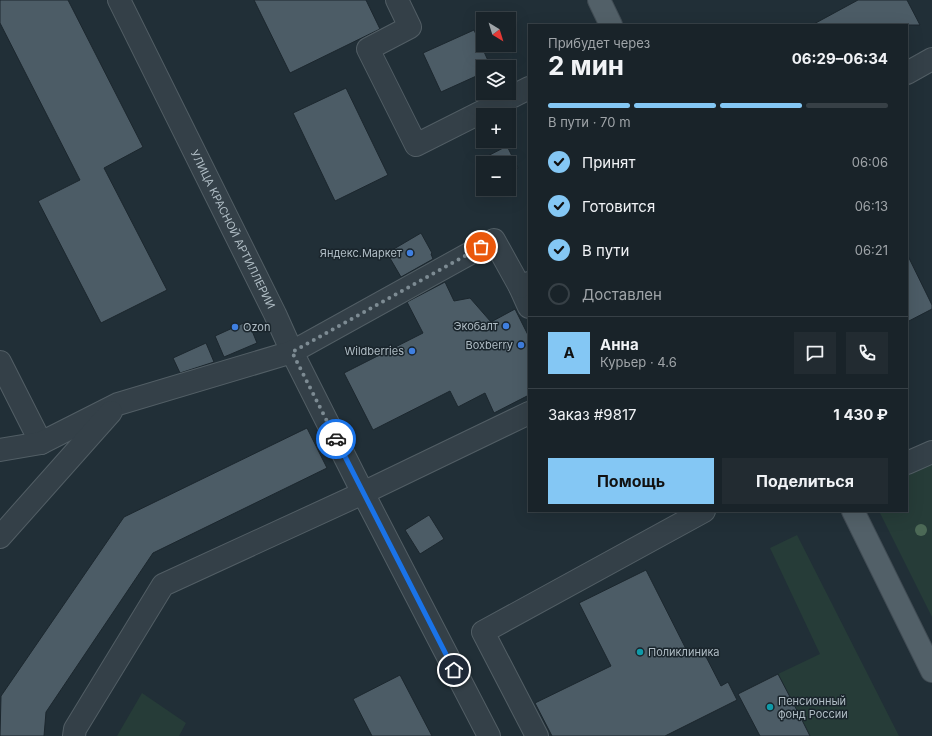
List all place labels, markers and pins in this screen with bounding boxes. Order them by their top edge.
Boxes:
pin [464,230,498,264]
place label: Яндекс.Маркет [320,246,403,260]
marker: Яндекс.Маркет [405,248,415,258]
place label: Экобалт [454,319,499,333]
place label: Ozon [243,320,270,334]
marker: Экобалт [501,321,511,331]
marker: Ozon [230,322,240,332]
place label: Boxberry [465,338,513,352]
marker: Boxberry [516,340,526,350]
place label: Wildberries [344,344,404,358]
marker: Wildberries [407,346,417,356]
place label: Поликлиника [648,645,720,659]
marker: Поликлиника [635,647,645,657]
pin [437,653,471,687]
place label: Пенсионный фонд России [778,694,848,721]
marker: Пенсионный фонд России [765,702,775,712]

